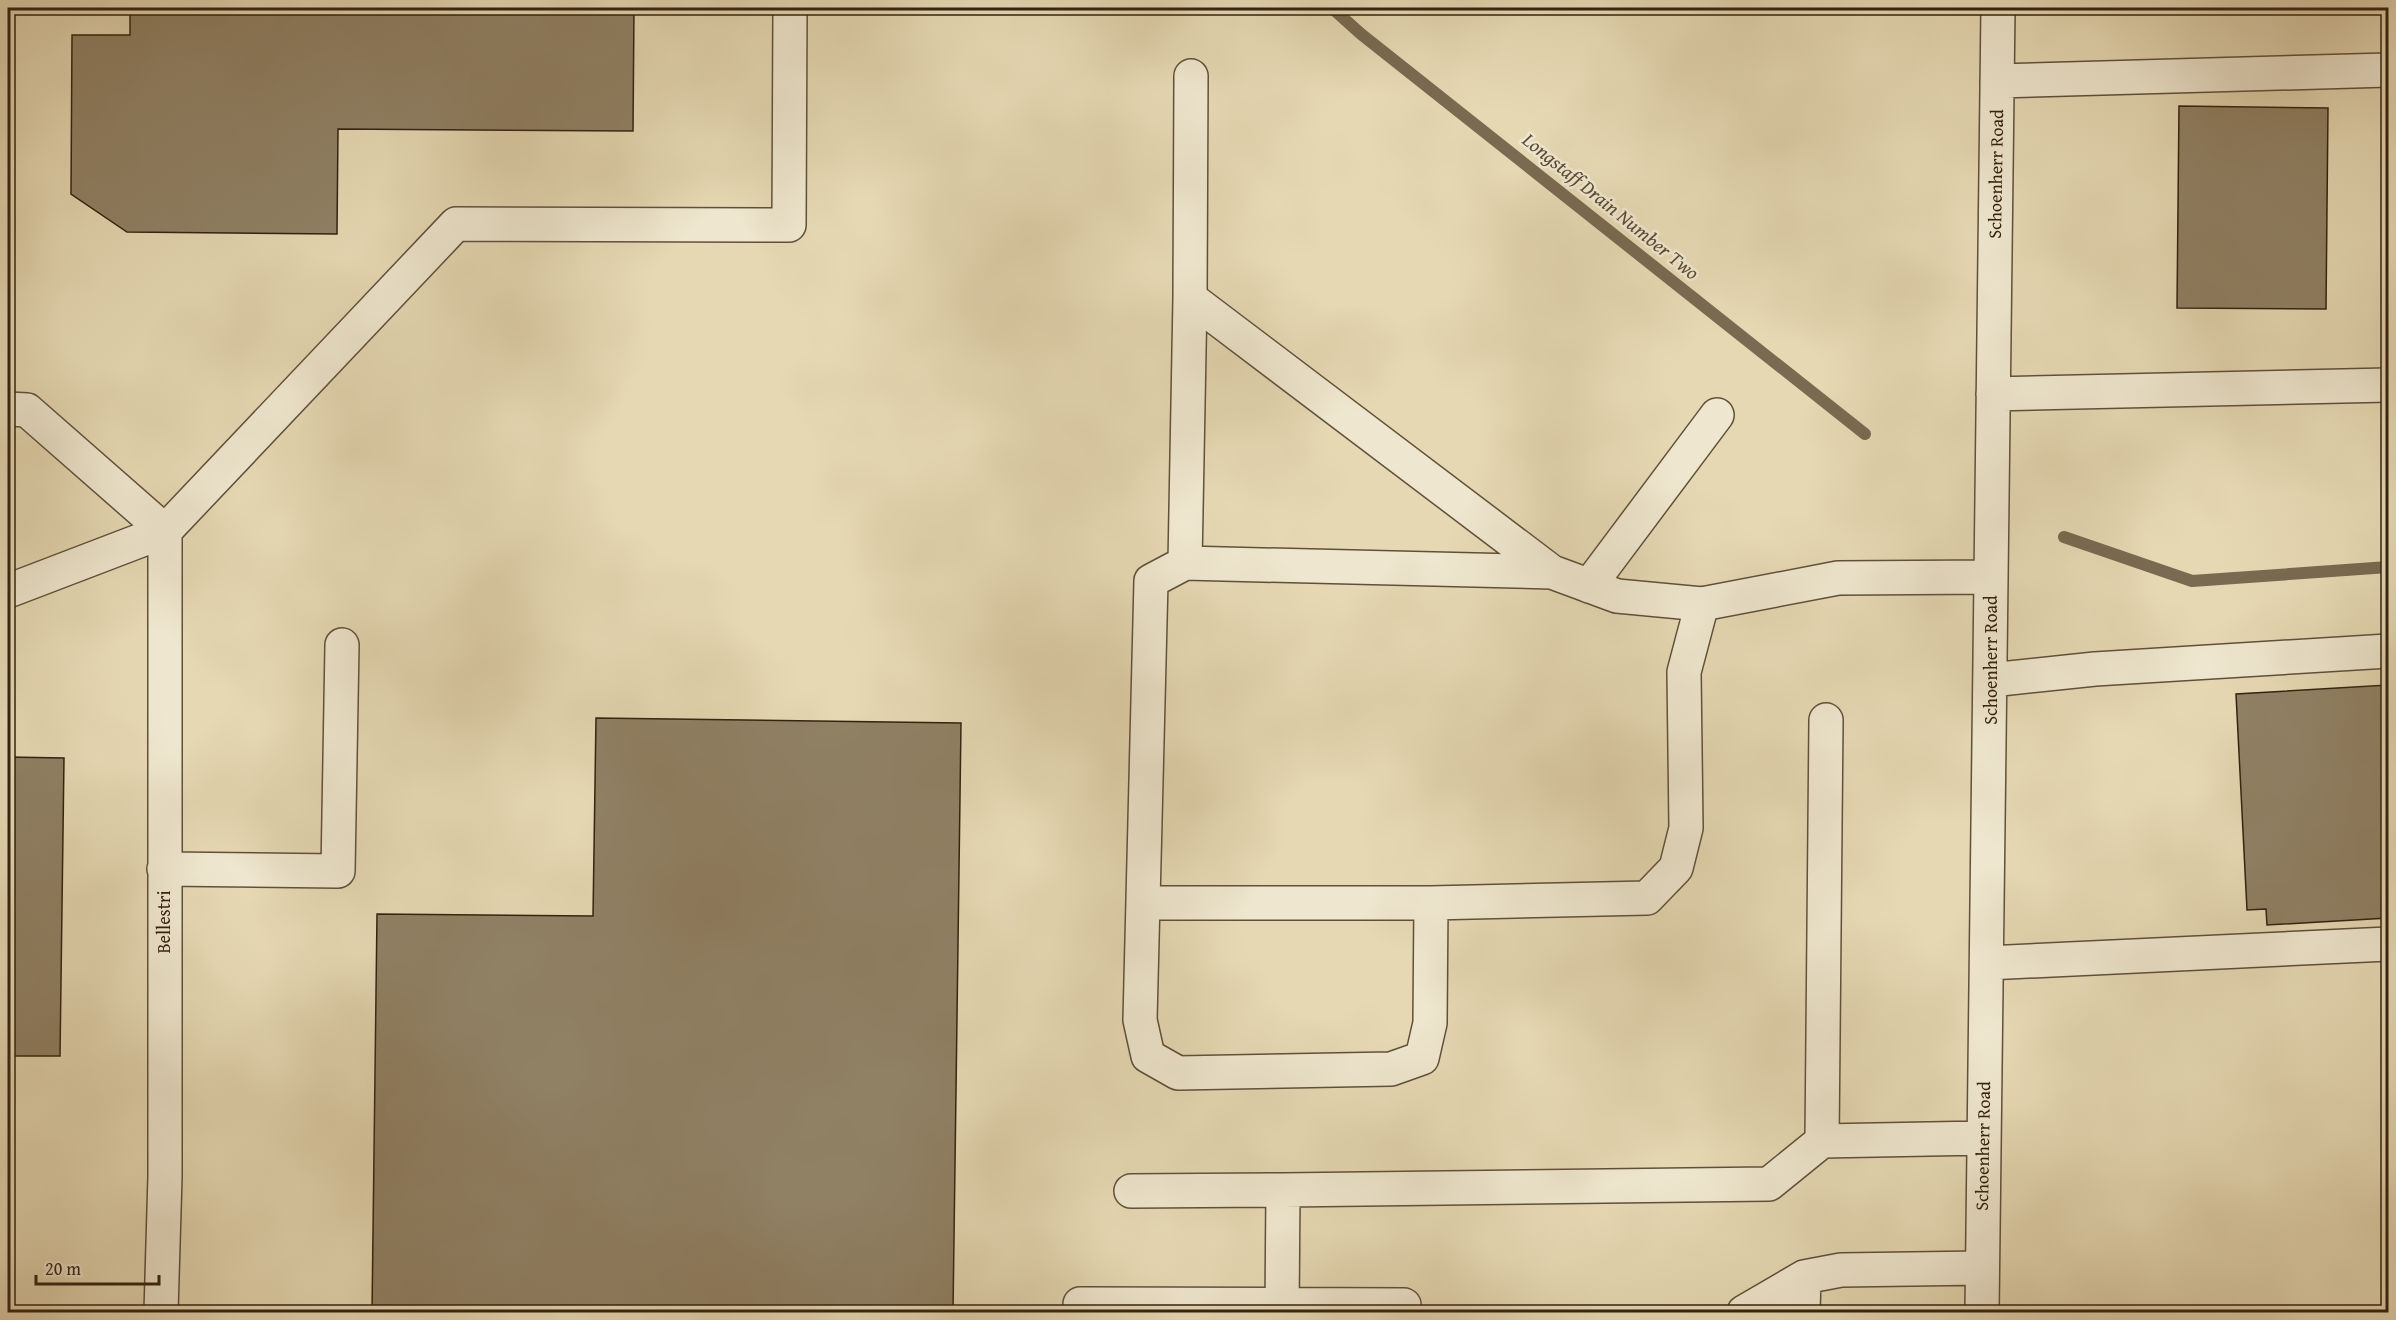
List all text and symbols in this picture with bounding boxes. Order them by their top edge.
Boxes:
street label: Schoenherr Road [1981,109,2010,239]
water label: Longstaff Drain Number Two [1516,124,1706,286]
street label: Schoenherr Road [1977,595,2004,725]
street label: Bellestri [150,890,177,954]
street label: Schoenherr Road [1968,1081,1997,1211]
scale bar [36,1248,159,1286]
text: 20 m [45,1255,81,1282]

